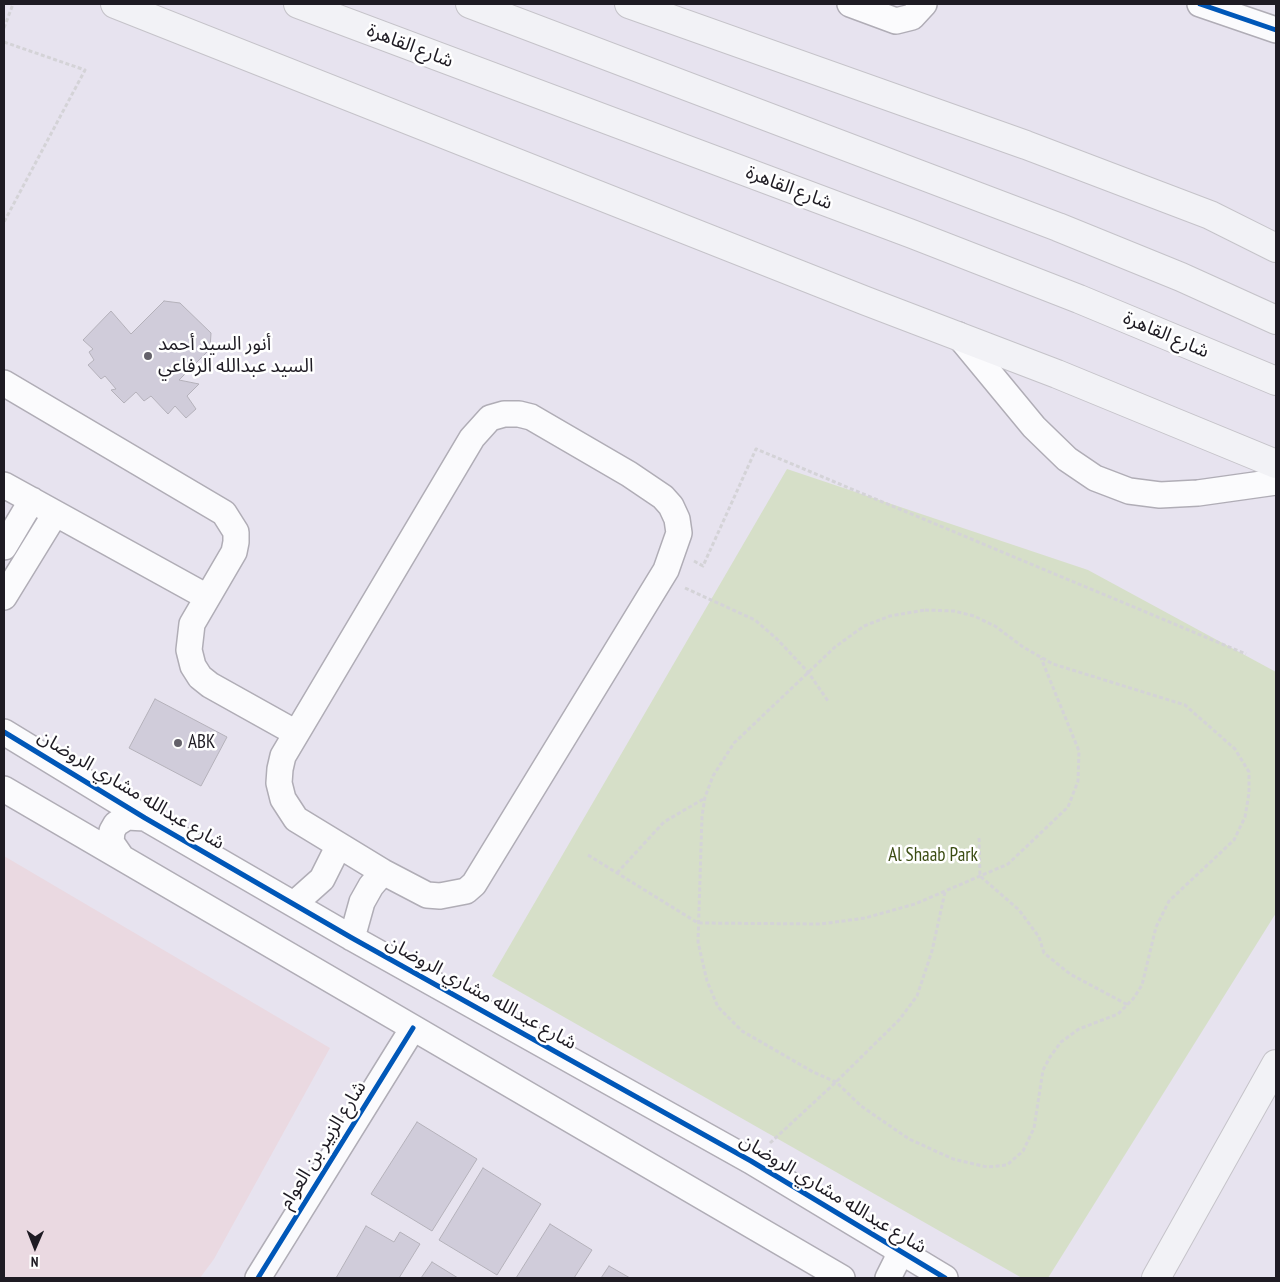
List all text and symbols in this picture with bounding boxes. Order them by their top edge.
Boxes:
street label: شارع القاهرة [364,19,456,73]
street label: شارع القاهرة [743,161,835,215]
street label: شارع القاهرة [1120,307,1212,363]
place label: أنور السيد أحمد السيد عبدالله الرفاعي [158,334,313,378]
marker: أنور السيد أحمد السيد عبدالله الرفاعي [142,350,154,362]
street label: شارع عبدالله مشاري الروضان [33,725,229,855]
place label: ABK [188,732,215,754]
marker: ABK [172,737,184,749]
park label: Al Shaab Park [888,845,978,867]
street label: شارع عبدالله مشاري الروضان [382,931,580,1055]
street label: شارع الزبير بن العوام [275,1077,371,1213]
street label: شارع عبدالله مشاري الروضان [735,1129,931,1259]
north arrow [10,1222,60,1272]
text: N [31,1253,39,1271]

